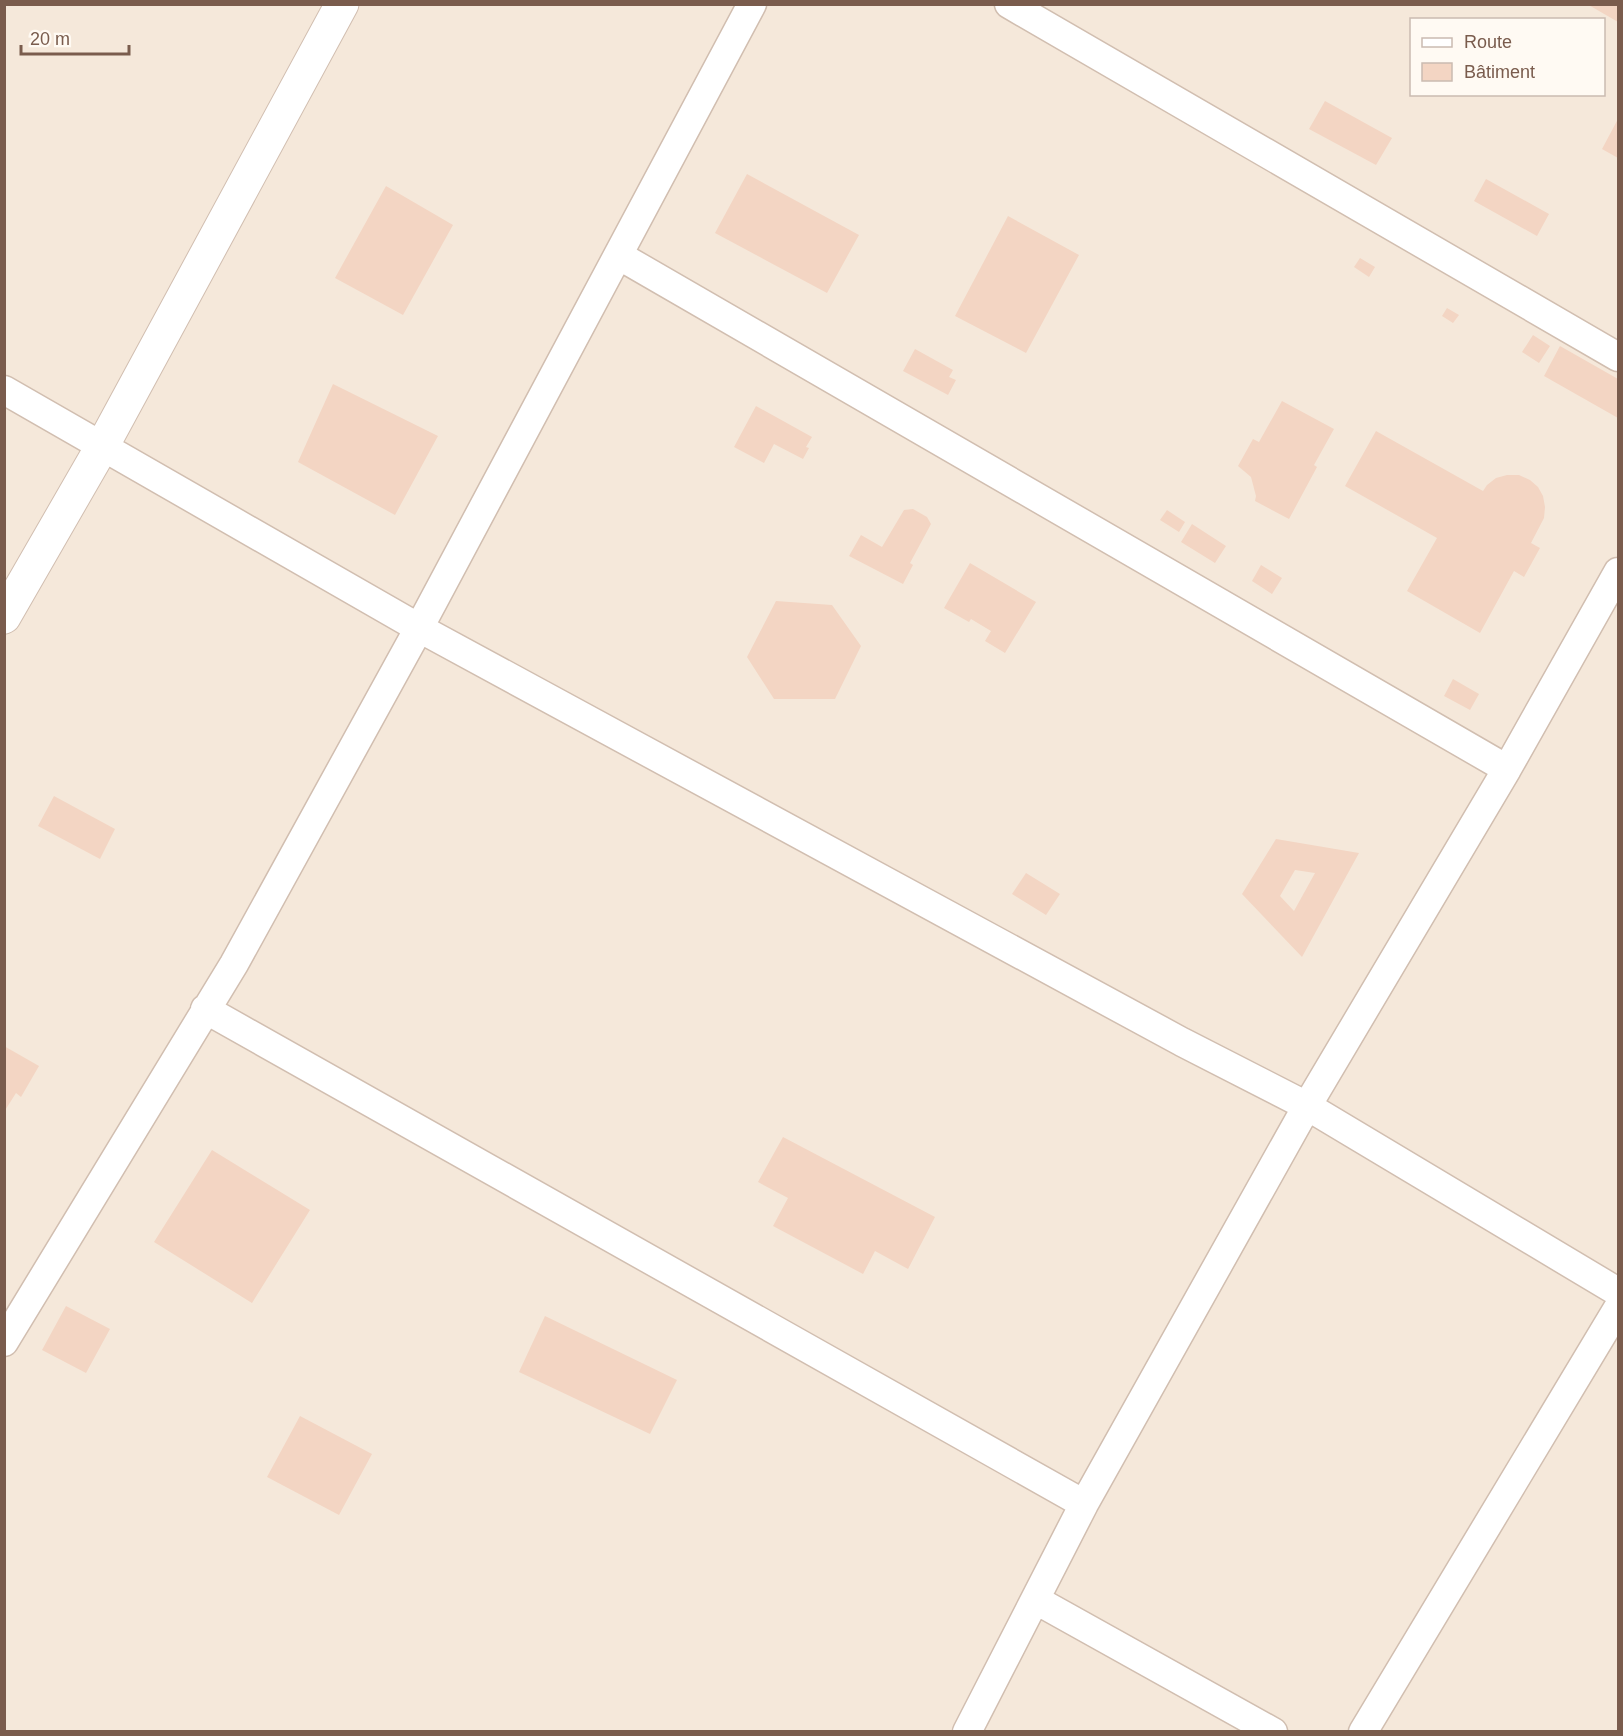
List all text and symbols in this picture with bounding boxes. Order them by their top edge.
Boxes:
scale bar [21,18,129,56]
legend [1410,18,1605,96]
text: 20 m [30,29,70,49]
text: Route [1464,32,1512,52]
text: Bâtiment [1464,62,1535,82]

